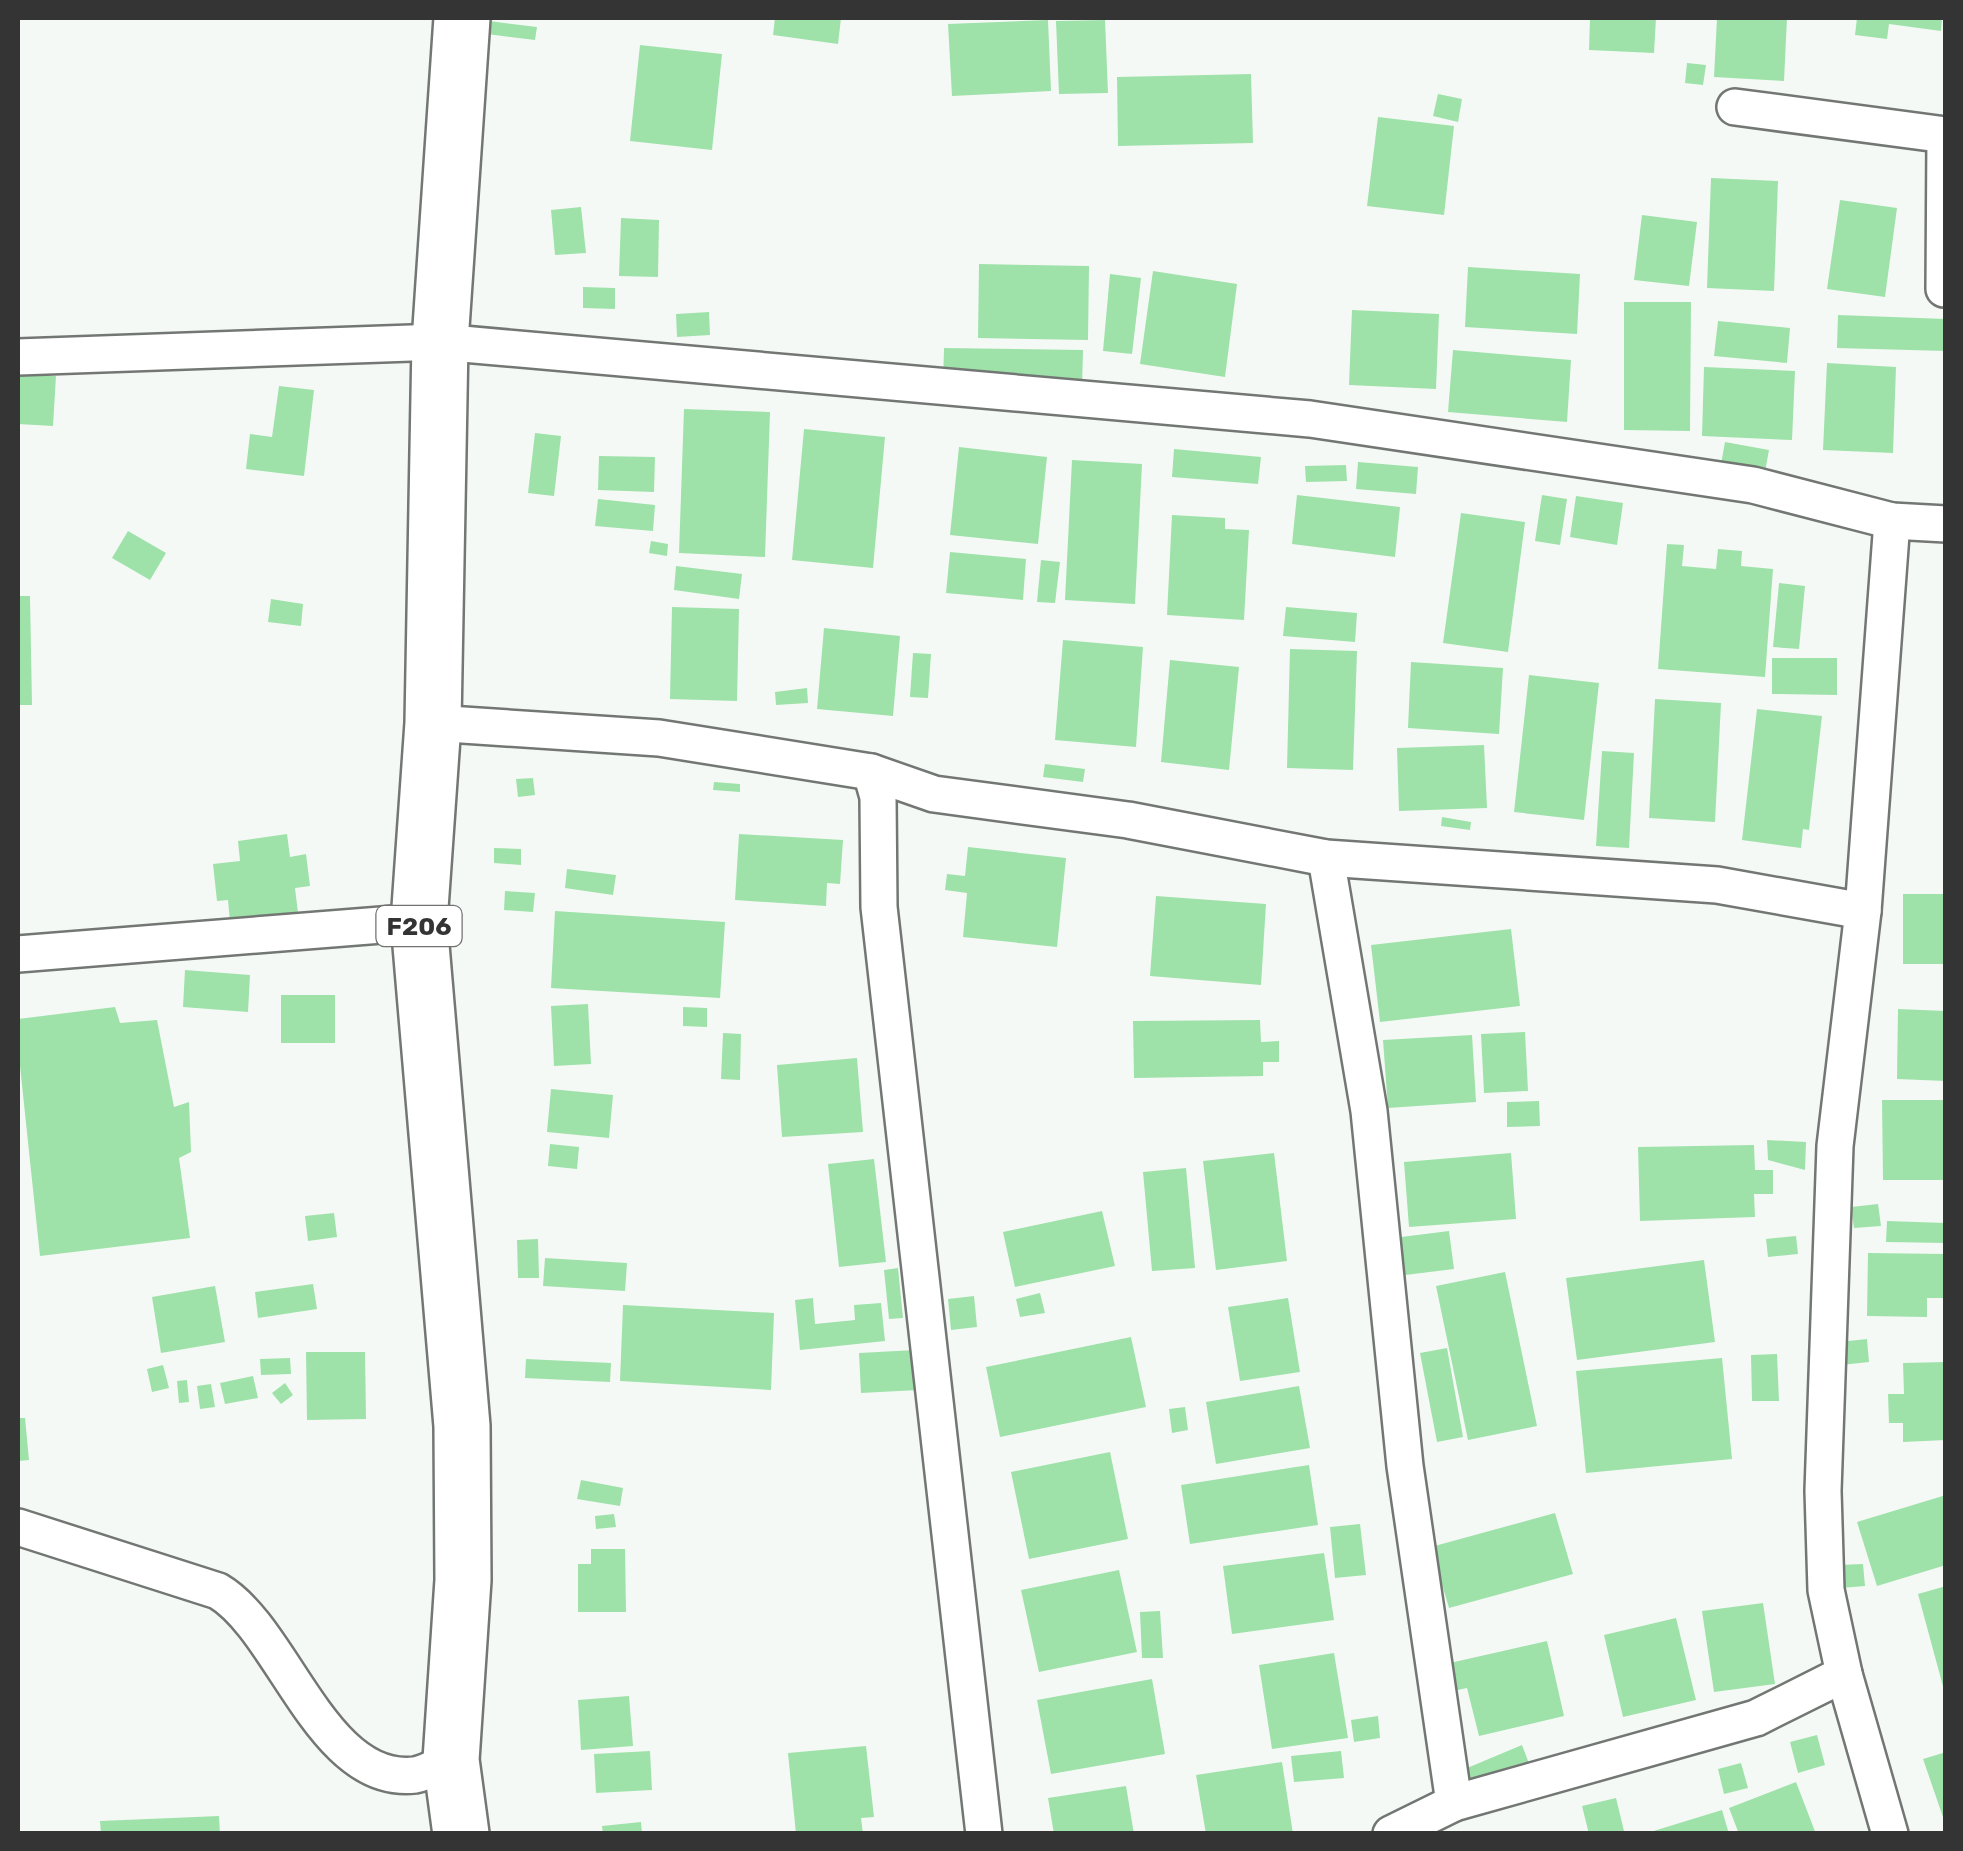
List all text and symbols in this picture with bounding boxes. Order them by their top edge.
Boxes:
road number: F206 [376,906,462,946]

